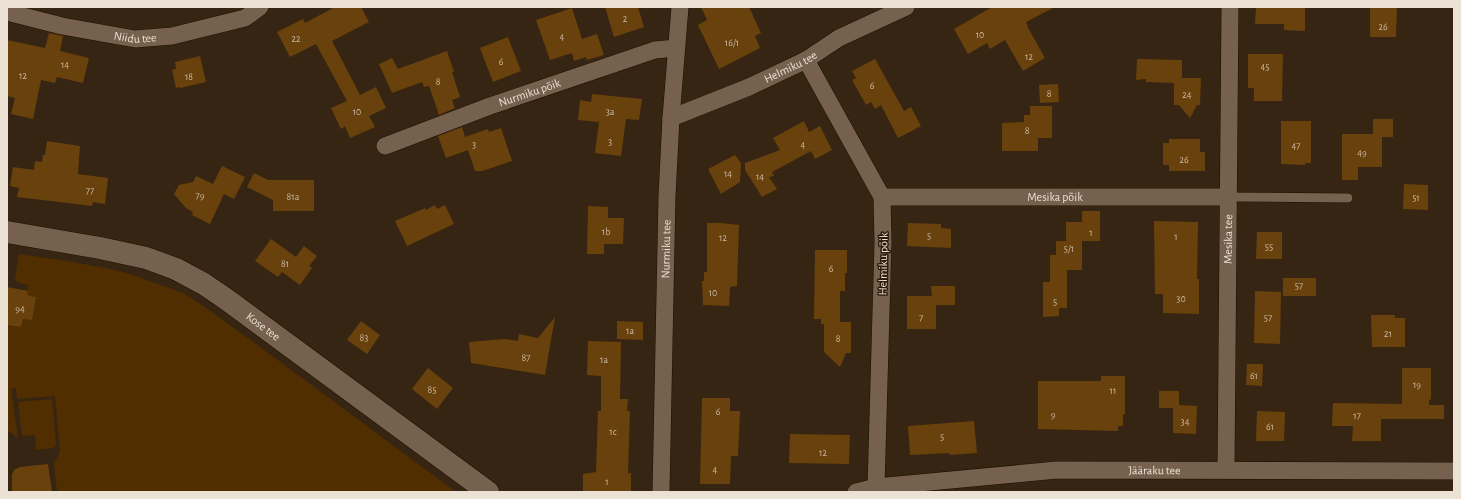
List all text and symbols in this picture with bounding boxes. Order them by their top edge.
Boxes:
house number: 2 [623,14,628,24]
house number: 26 [1378,22,1388,32]
street label: Niidu tee [113,29,157,45]
house number: 10 [976,30,984,40]
house number: 4 [560,32,565,42]
house number: 22 [291,34,301,44]
house number: 16/1 [725,38,739,48]
street label: Helmiku tee [762,49,819,85]
house number: 12 [1025,52,1033,62]
house number: 6 [499,57,504,67]
house number: 14 [61,60,69,70]
house number: 45 [1261,62,1270,72]
house number: 12 [19,71,27,81]
house number: 18 [185,72,193,82]
street label: Nurmiku põik [497,76,562,109]
house number: 8 [436,77,441,87]
house number: 6 [870,81,875,91]
house number: 8 [1047,89,1052,99]
house number: 24 [1182,90,1192,100]
house number: 10 [353,107,361,117]
house number: 3a [606,107,615,117]
house number: 8 [1025,126,1030,136]
house number: 3 [608,137,612,147]
house number: 3 [472,140,476,150]
house number: 4 [801,140,806,150]
house number: 47 [1292,141,1300,151]
house number: 49 [1357,148,1367,158]
house number: 26 [1179,155,1189,165]
house number: 14 [724,169,732,179]
house number: 14 [756,172,764,182]
house number: 77 [86,186,94,196]
house number: 79 [196,191,205,201]
street label: Mesika põik [1027,191,1083,203]
house number: 81a [287,192,300,202]
house number: 51 [1412,193,1420,203]
street label: Mesika tee [1222,214,1234,264]
street label: Nurmiku tee [659,220,673,279]
house number: 1b [602,227,610,237]
house number: 1 [1089,228,1093,238]
house number: 5 [927,231,931,241]
street label: Helmiku põik [876,232,890,296]
house number: 1 [1174,232,1178,242]
house number: 12 [719,233,727,243]
house number: 55 [1265,242,1273,252]
house number: 5/1 [1064,244,1074,254]
house number: 81 [281,259,289,269]
house number: 6 [829,264,834,274]
house number: 57 [1295,281,1303,291]
house number: 10 [709,288,717,298]
house number: 30 [1176,294,1186,304]
house number: 5 [1053,297,1057,307]
house number: 94 [15,304,25,314]
street label: Kose tee [244,310,282,343]
house number: 7 [919,313,923,323]
house number: 57 [1264,313,1272,323]
house number: 1a [626,326,634,336]
house number: 21 [1384,329,1392,339]
house number: 83 [360,333,368,343]
house number: 8 [836,334,841,344]
house number: 87 [522,353,530,363]
house number: 1a [600,355,608,365]
house number: 61 [1250,371,1258,381]
house number: 19 [1413,380,1421,390]
house number: 85 [428,385,436,395]
house number: 11 [1110,386,1116,396]
house number: 6 [716,407,721,417]
house number: 9 [1051,410,1056,420]
house number: 17 [1353,411,1361,421]
house number: 34 [1181,417,1190,427]
house number: 61 [1266,422,1274,432]
house number: 1c [609,427,617,437]
house number: 5 [940,432,944,442]
house number: 12 [819,448,827,458]
street label: Jääraku tee [1129,464,1181,476]
house number: 4 [713,465,718,475]
house number: 1 [605,477,609,487]

